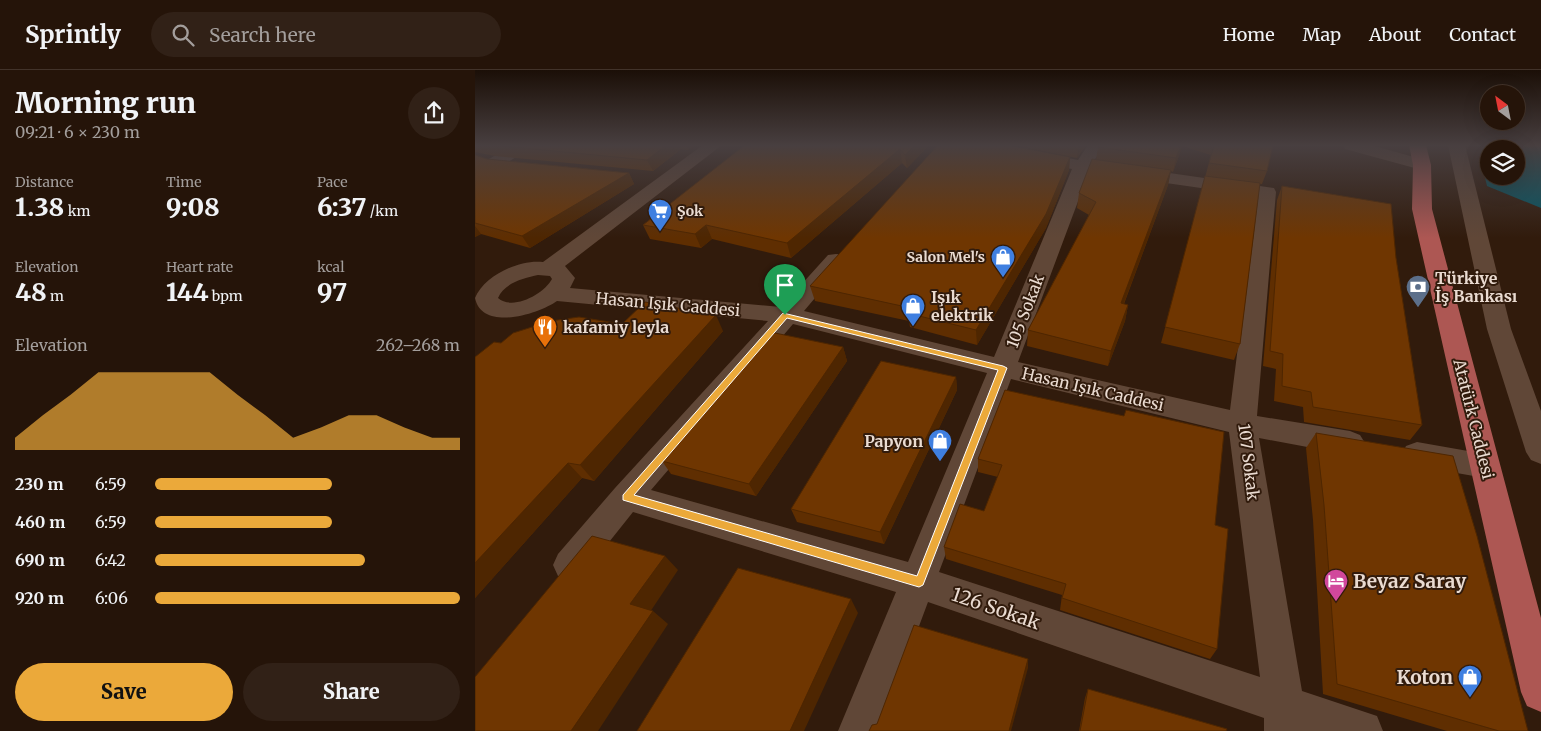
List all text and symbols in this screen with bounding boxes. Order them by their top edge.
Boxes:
search box [151,12,501,57]
text: Sprintly [25,19,121,50]
icon: search [169,21,197,49]
text: Search here [209,23,316,47]
text: Home [1223,23,1275,46]
text: Map [1303,23,1341,46]
text: About [1369,23,1421,46]
text: Contact [1449,23,1516,46]
text: Morning run [15,85,196,121]
north arrow [1480,85,1525,130]
map controls [1480,85,1525,185]
button: share [408,87,460,139]
text: 09:21 · 6 × 230 m [15,122,140,142]
button: layers [1480,140,1525,185]
text: Distance [15,173,74,191]
text: Time [166,173,202,191]
text: Pace [317,173,348,191]
text: 1.38 [15,191,64,223]
text: 9:08 [166,191,220,223]
text: 6:37 [317,191,367,223]
supermarket icon: Şok [647,198,673,232]
text: km [64,202,90,220]
text: /km [367,202,398,220]
place label: Şok [677,202,704,220]
shop icon: Salon Mel's [990,244,1016,278]
place label: Salon Mel's [907,248,985,266]
text: Elevation [15,258,79,276]
text: Heart rate [166,258,233,276]
text: kcal [317,258,345,276]
pin [764,264,806,315]
place label: Türkiye İş Bankası [1435,268,1518,306]
icon: arrive [771,271,799,299]
street label: 105 Sokak [1002,271,1048,351]
bank icon: Türkiye İş Bankası [1405,274,1431,308]
text: 48 [15,276,47,308]
text: 144 [166,276,209,308]
text: 97 [317,276,347,308]
text: m [47,287,64,305]
text: bpm [209,287,243,305]
place label: Işık elektrik [931,287,994,325]
street label: Hasan Işık Caddesi [595,288,741,320]
shop icon: Işık elektrik [900,293,926,327]
restaurant icon: kafamiy leyla [532,314,558,348]
place label: kafamiy leyla [563,317,669,337]
text: Elevation [15,335,88,355]
text: 262–268 m [376,335,460,355]
street label: Atatürk Caddesi [1449,356,1499,481]
street label: Hasan Işık Caddesi [1020,363,1166,415]
street label: 107 Sokak [1234,423,1264,502]
shop icon: Papyon [927,428,953,462]
place label: Papyon [864,431,923,451]
text: 230 m [15,474,63,494]
text: 6:59 [95,474,126,494]
text: 460 m [15,512,65,532]
text: 6:59 [95,512,126,532]
text: 690 m [15,550,65,570]
text: 6:42 [95,550,126,570]
hotel icon: Beyaz Saray [1323,568,1349,602]
place label: Beyaz Saray [1353,569,1467,593]
street label: 126 Sokak [949,582,1043,634]
text: 920 m [15,588,64,608]
text: 6:06 [95,588,128,608]
button: Save [15,663,233,721]
button: Share [243,663,460,721]
shop icon: Koton [1457,664,1483,698]
place label: Koton [1396,665,1453,689]

